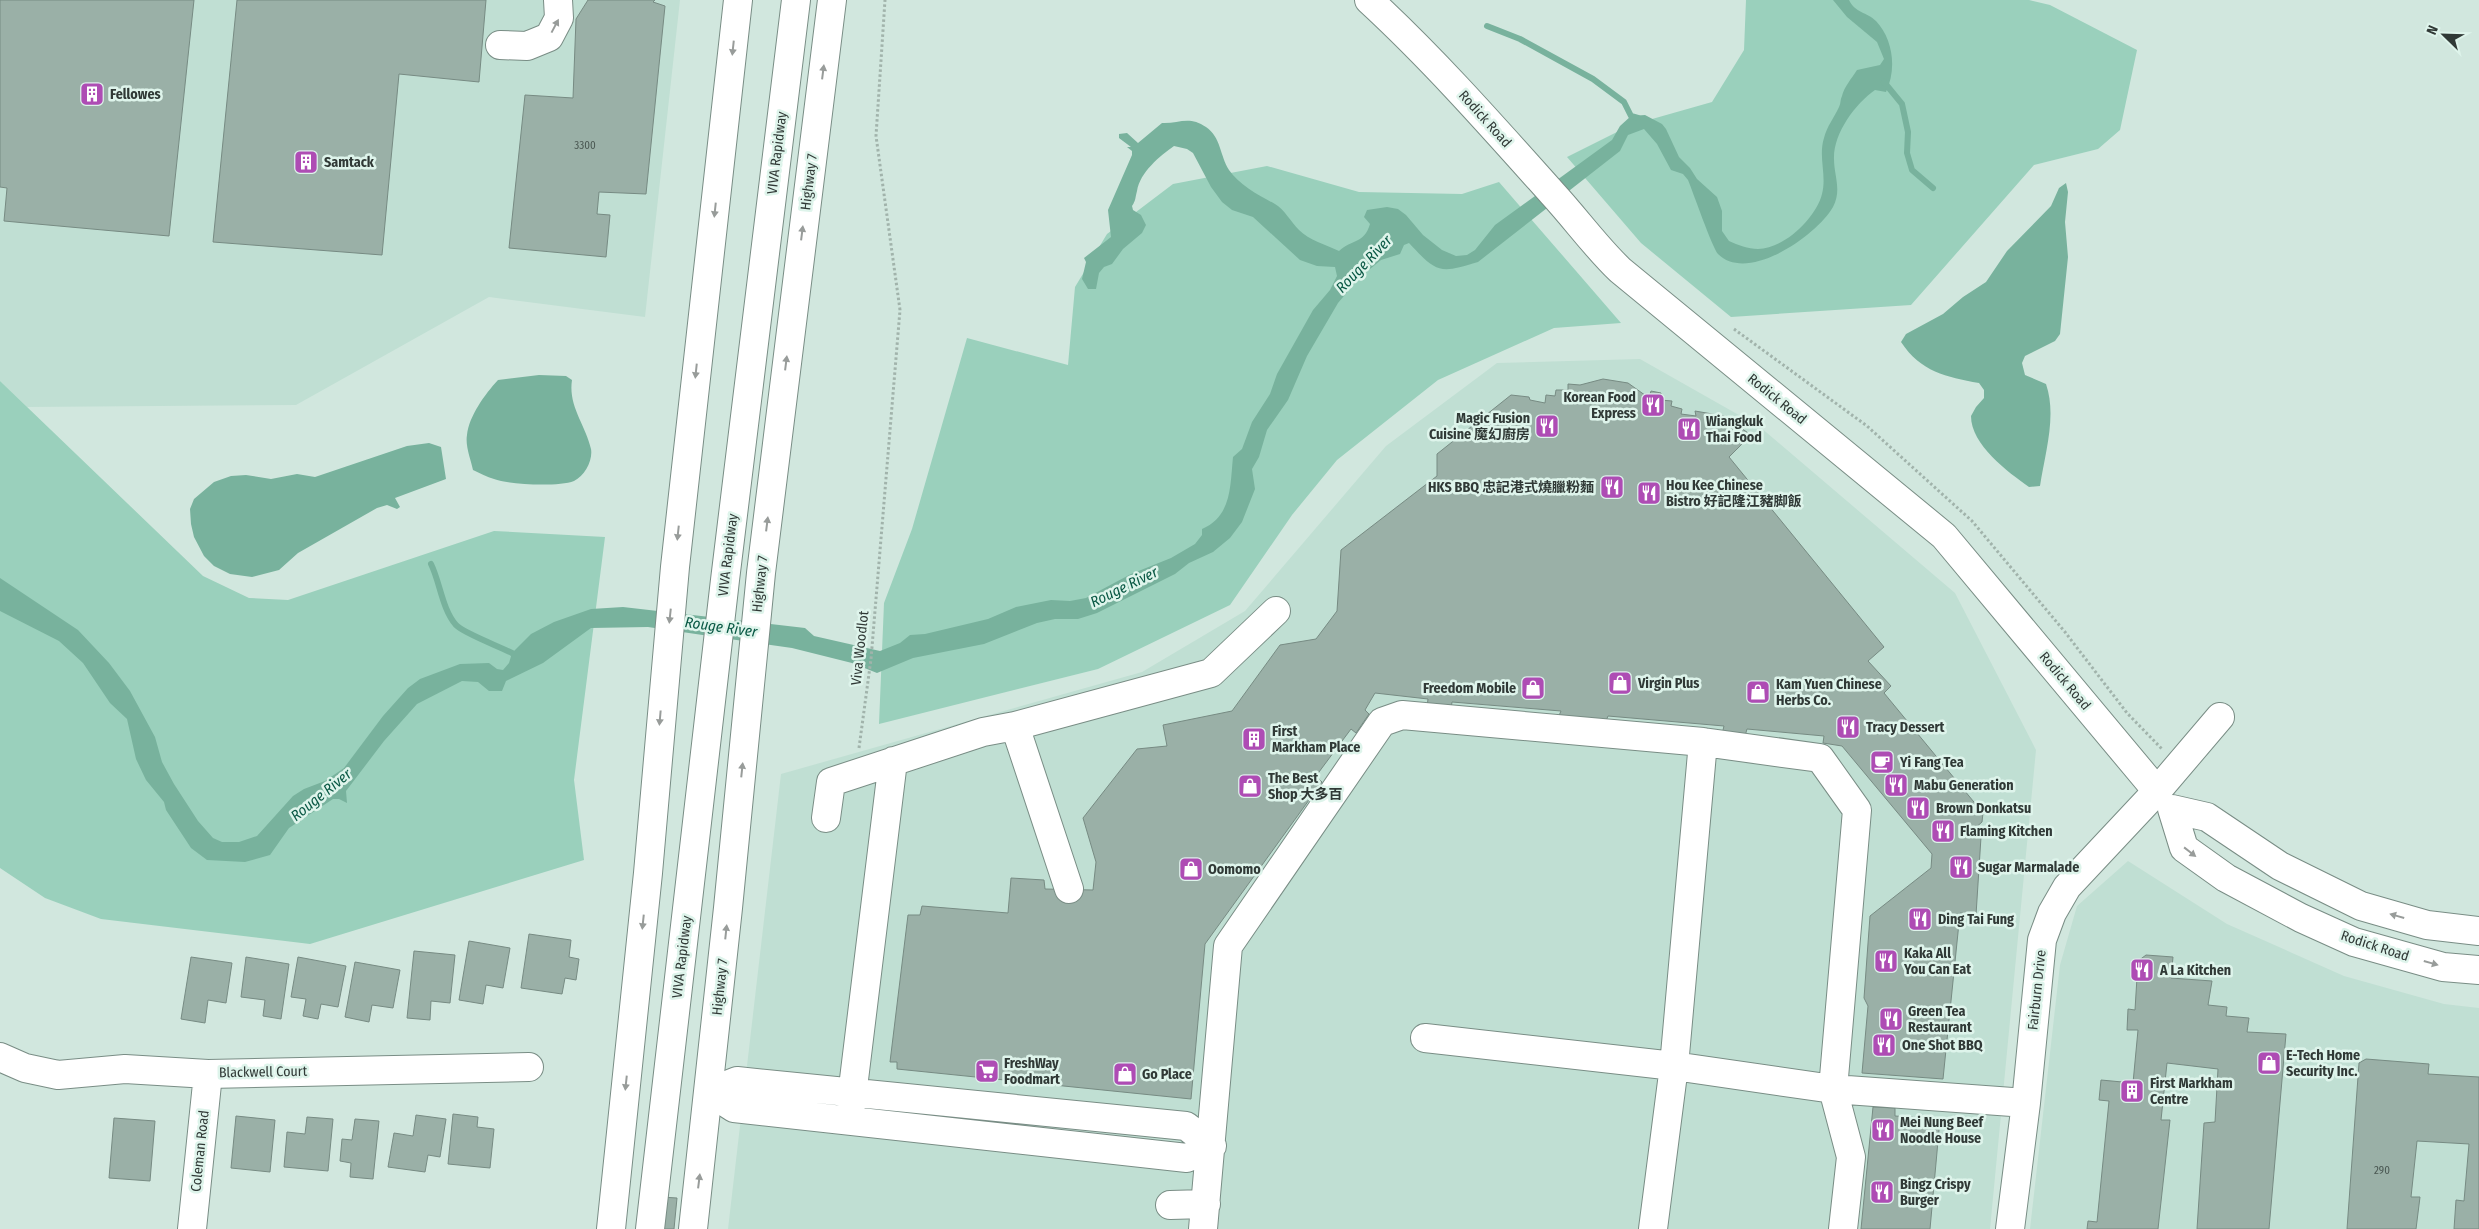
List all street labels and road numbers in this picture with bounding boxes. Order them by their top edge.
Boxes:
street label: Rodick Road [1455,87,1515,151]
street label: VIVA Rapidway [764,110,791,195]
street label: Highway 7 [797,152,821,211]
street label: Rodick Road [1744,370,1810,428]
street label: VIVA Rapidway [715,512,742,597]
street label: Highway 7 [749,555,771,613]
street label: Viva Woodlot [848,609,872,686]
street label: Rodick Road [2036,648,2094,714]
street label: VIVA Rapidway [669,914,696,999]
street label: Rodick Road [2339,927,2411,965]
street label: Fairburn Drive [2024,949,2050,1031]
street label: Highway 7 [709,958,731,1016]
street label: Blackwell Court [219,1063,308,1081]
street label: Coleman Road [187,1109,213,1193]

